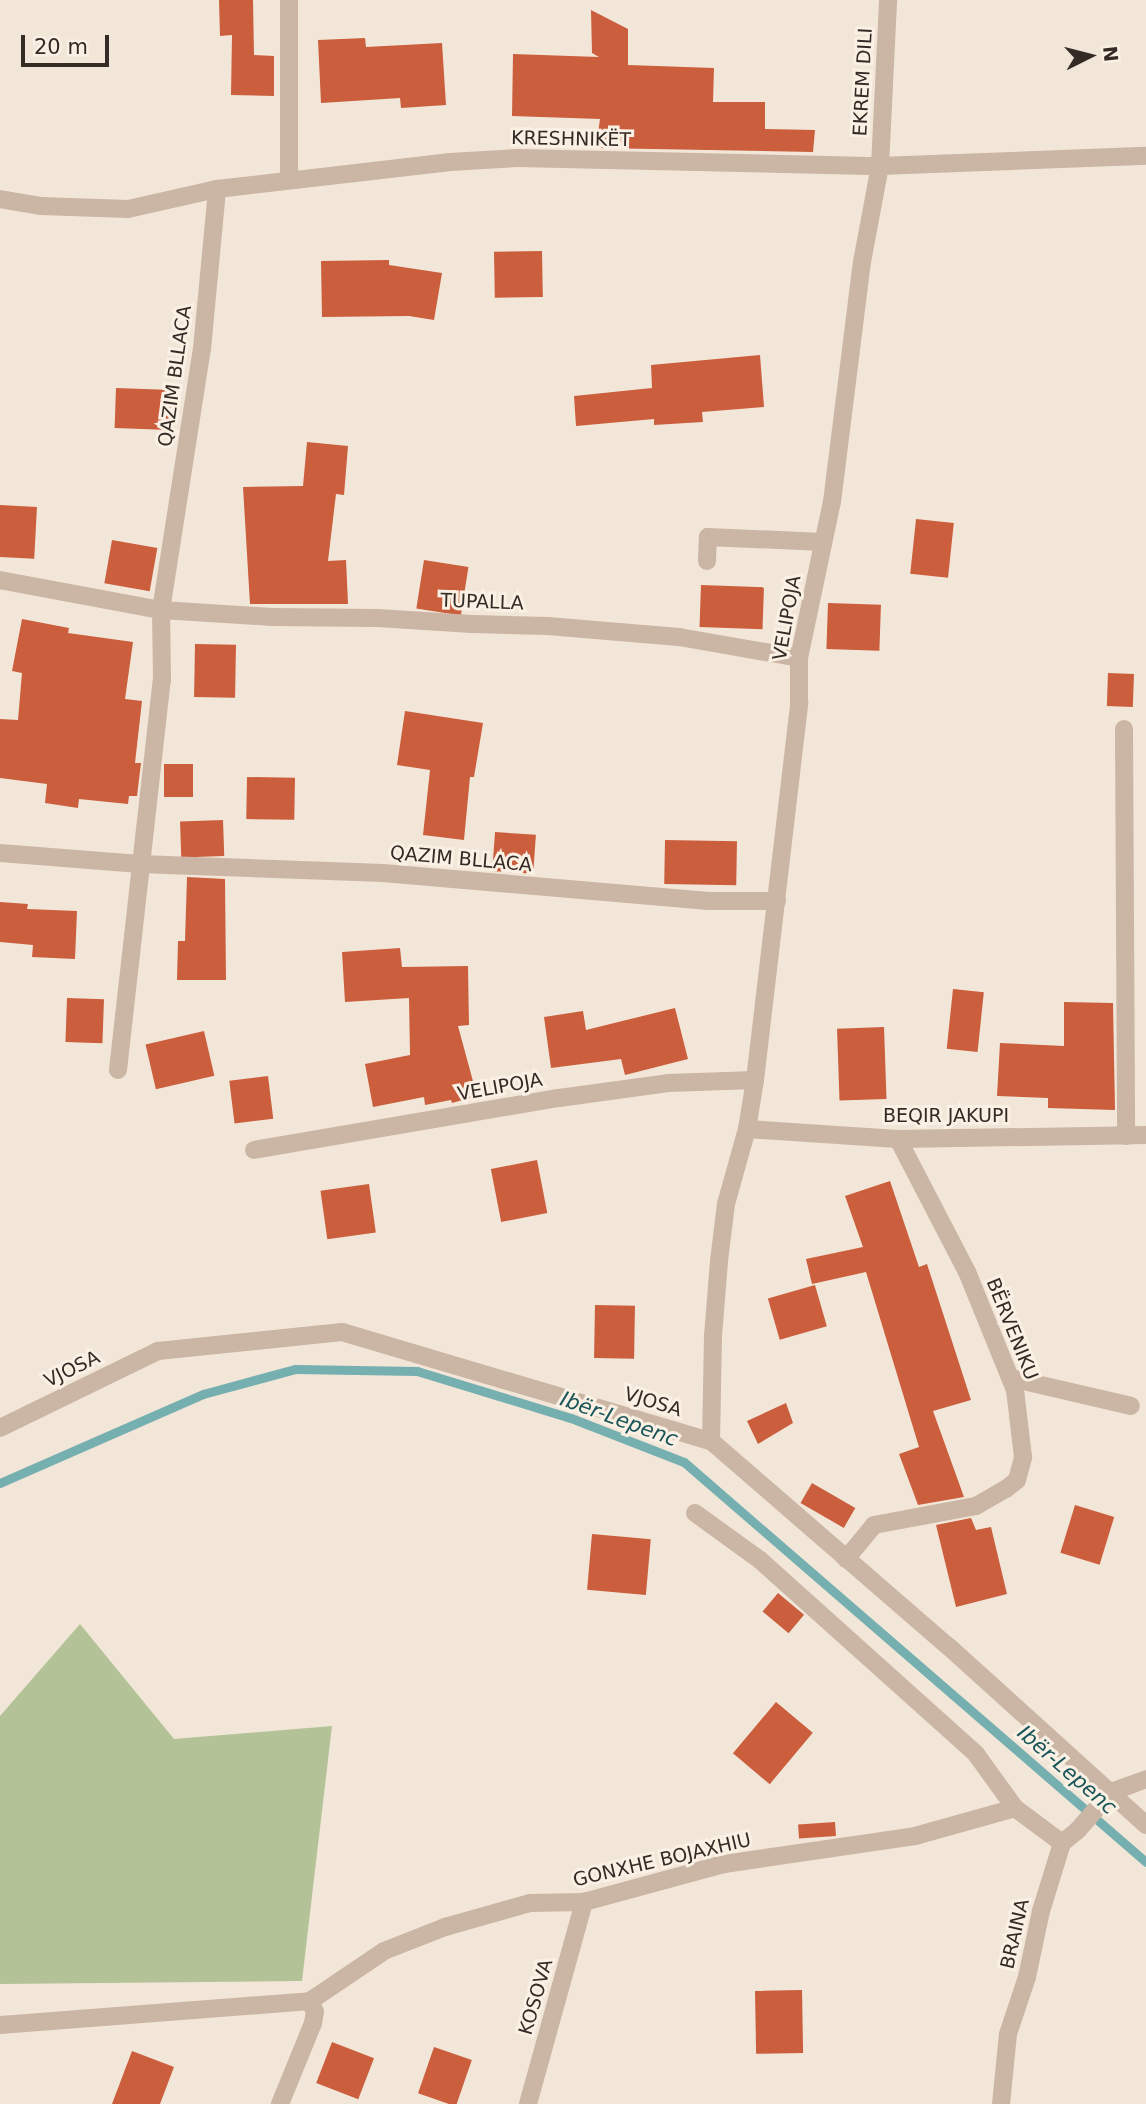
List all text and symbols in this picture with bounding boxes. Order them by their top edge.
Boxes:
scale bar [24,21,112,65]
north arrow [1055,21,1125,91]
street label: EKREM DILI [849,27,877,137]
text: 20 m [34,35,88,59]
text: N [1099,45,1123,63]
street label: KRESHNIKËT [511,127,631,151]
street label: QAZIM BLLACA [154,304,196,448]
street label: VELIPOJA [768,574,806,662]
street label: TUPALLA [440,589,524,615]
street label: QAZIM BLLACA [389,841,533,877]
street label: VELIPOJA [456,1068,544,1106]
street label: BEQIR JAKUPI [883,1105,1009,1127]
street label: BËRVENIKU [981,1275,1043,1383]
street label: VJOSA [41,1346,103,1392]
street label: VJOSA [621,1382,685,1422]
water label: Ibër-Lepenc [557,1386,681,1452]
water label: Ibër-Lepenc [1012,1720,1122,1820]
street label: GONXHE BOJAXHIU [571,1828,753,1892]
street label: BRAINA [996,1897,1034,1971]
street label: KOSOVA [514,1956,558,2038]

